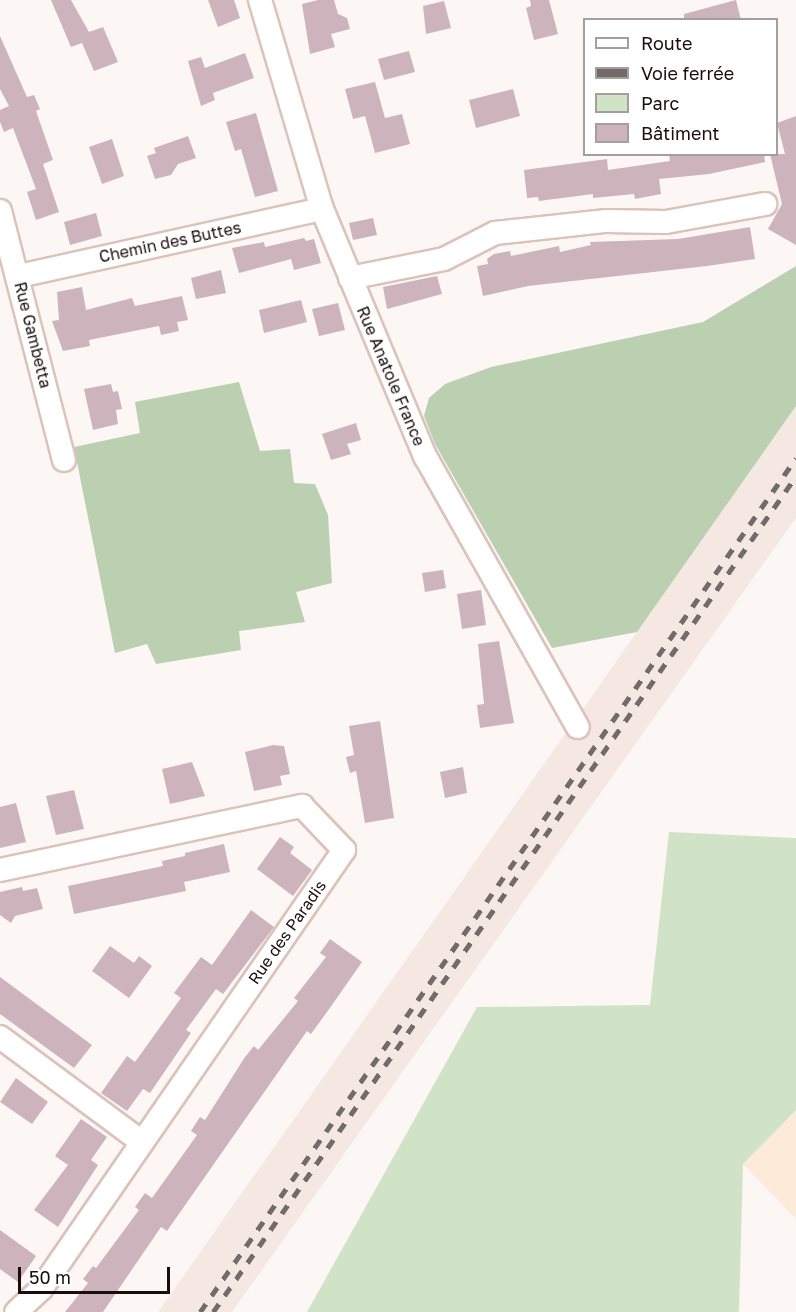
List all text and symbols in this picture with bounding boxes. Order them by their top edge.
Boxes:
legend [583,18,778,156]
text: Route [641,32,692,54]
text: Voie ferrée [641,62,734,84]
text: Parc [641,92,679,114]
text: Bâtiment [641,122,720,144]
street label: Chemin des Buttes [97,218,243,266]
street label: Rue Gambetta [11,280,55,390]
street label: Rue Anatole France [353,303,429,449]
street label: Rue des Paradis [244,876,330,988]
scale bar [21,1255,172,1293]
text: 50 m [29,1266,71,1288]

